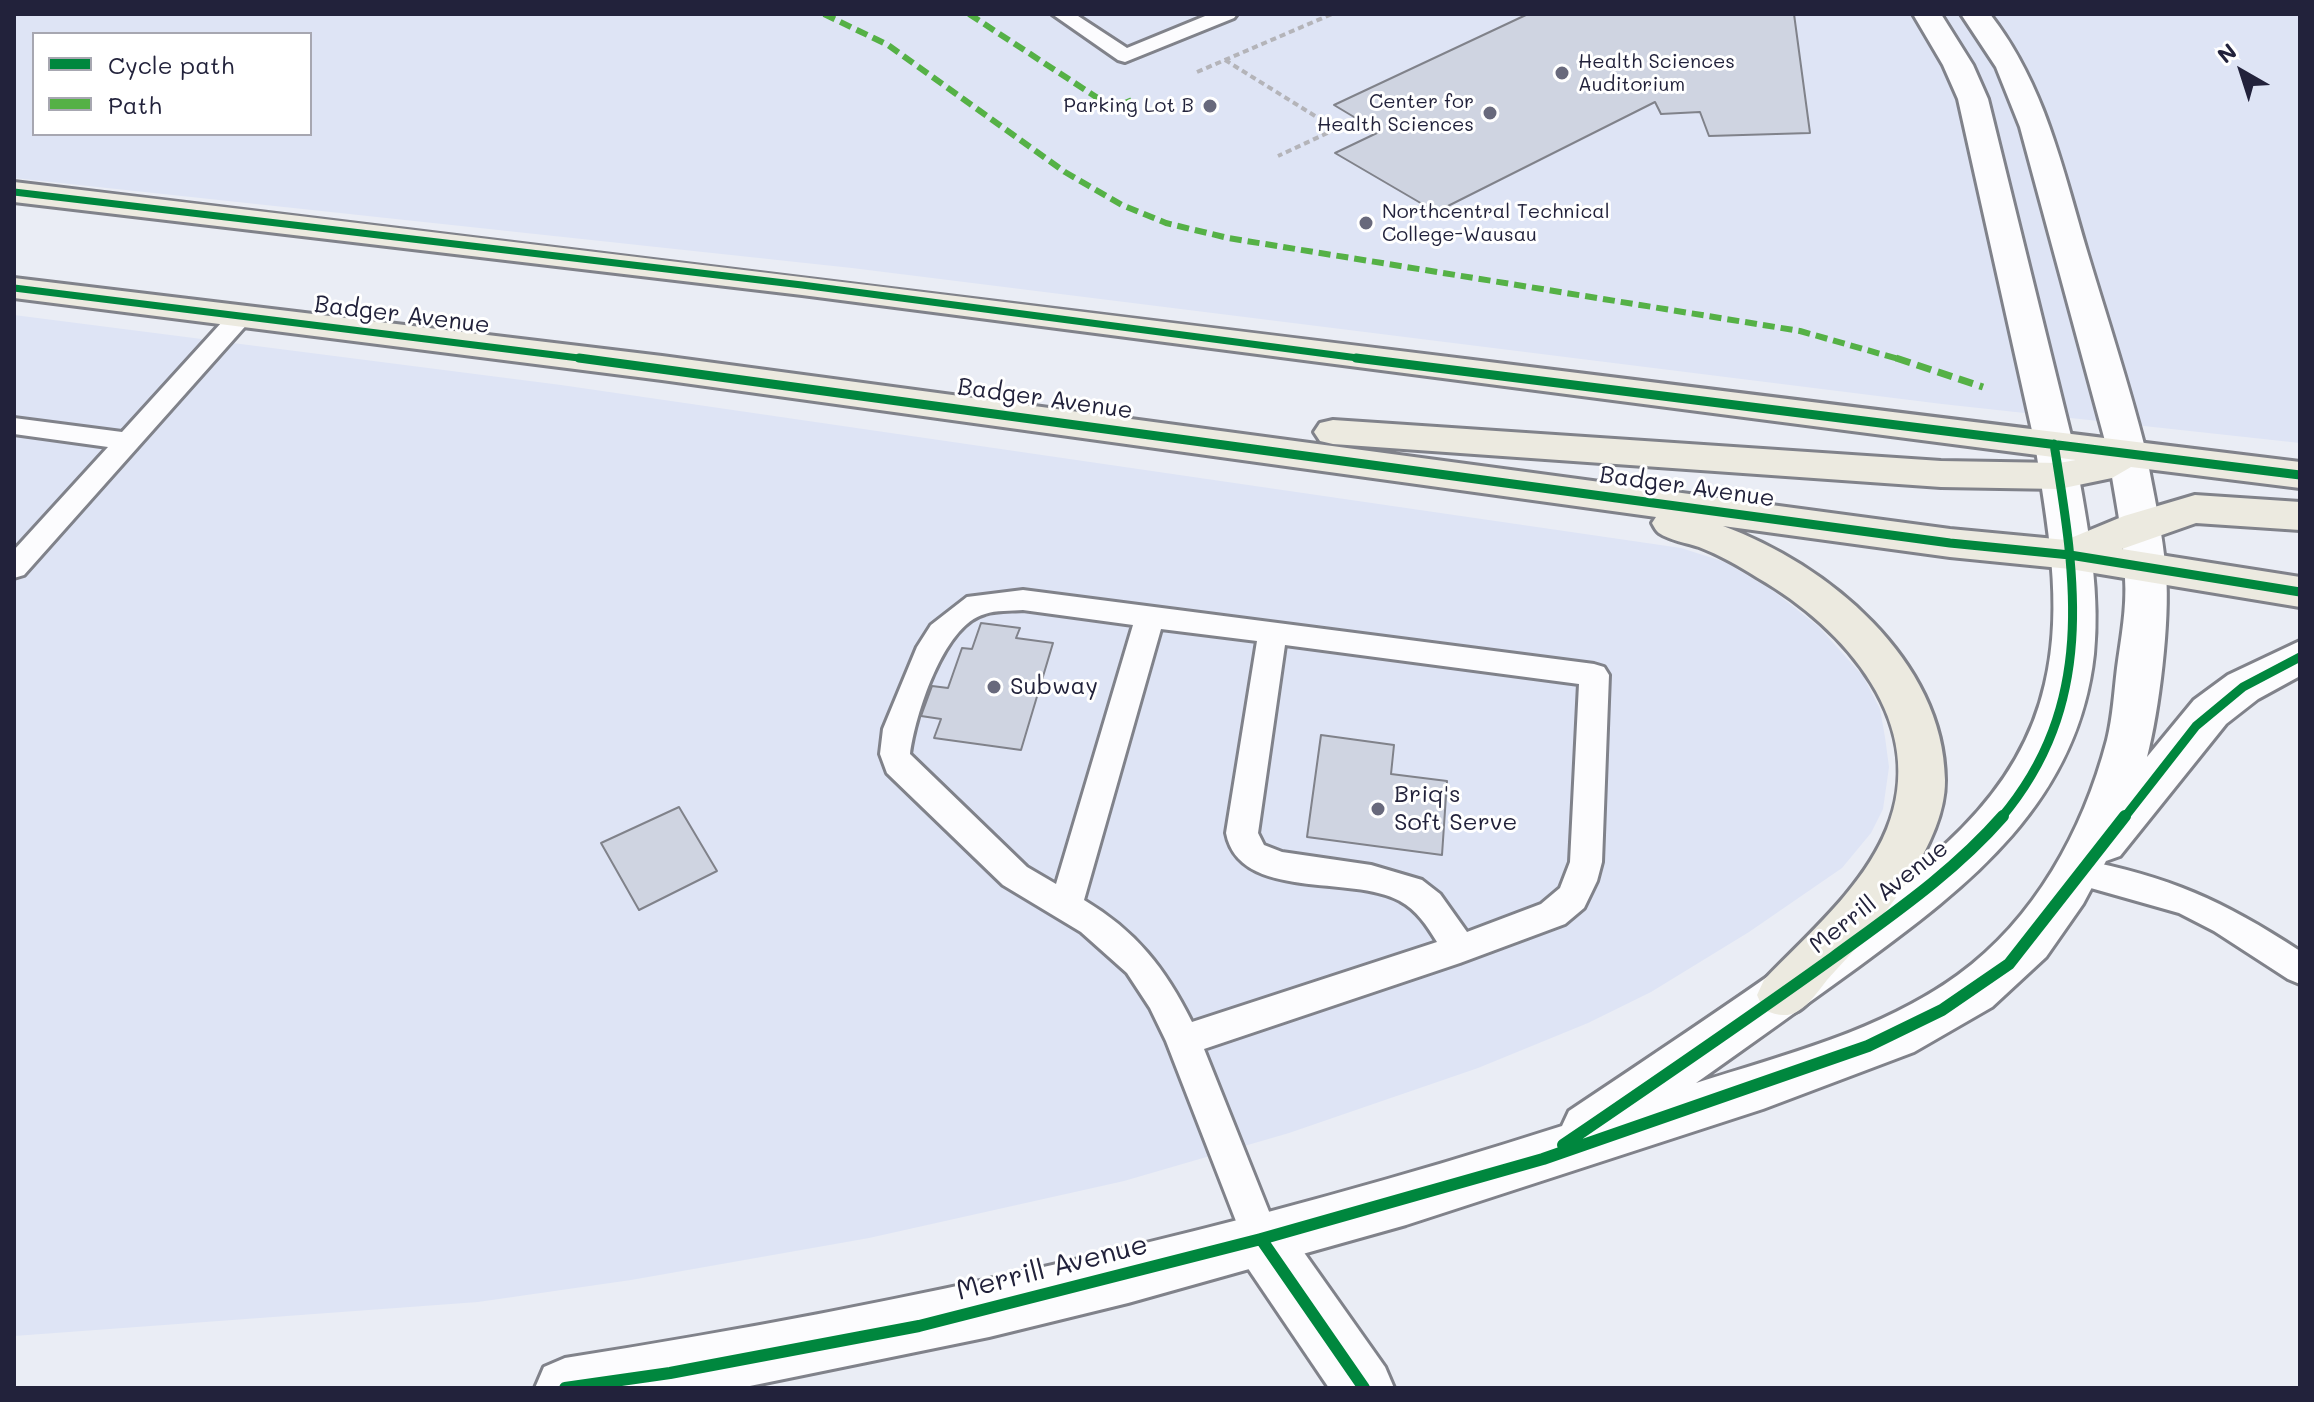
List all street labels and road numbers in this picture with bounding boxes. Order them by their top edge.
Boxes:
street label: Badger Avenue [313,290,491,340]
street label: Badger Avenue [956,372,1134,426]
street label: Badger Avenue [1598,460,1776,514]
street label: Merrill Avenue [1804,834,1954,960]
street label: Merrill Avenue [953,1228,1151,1308]

